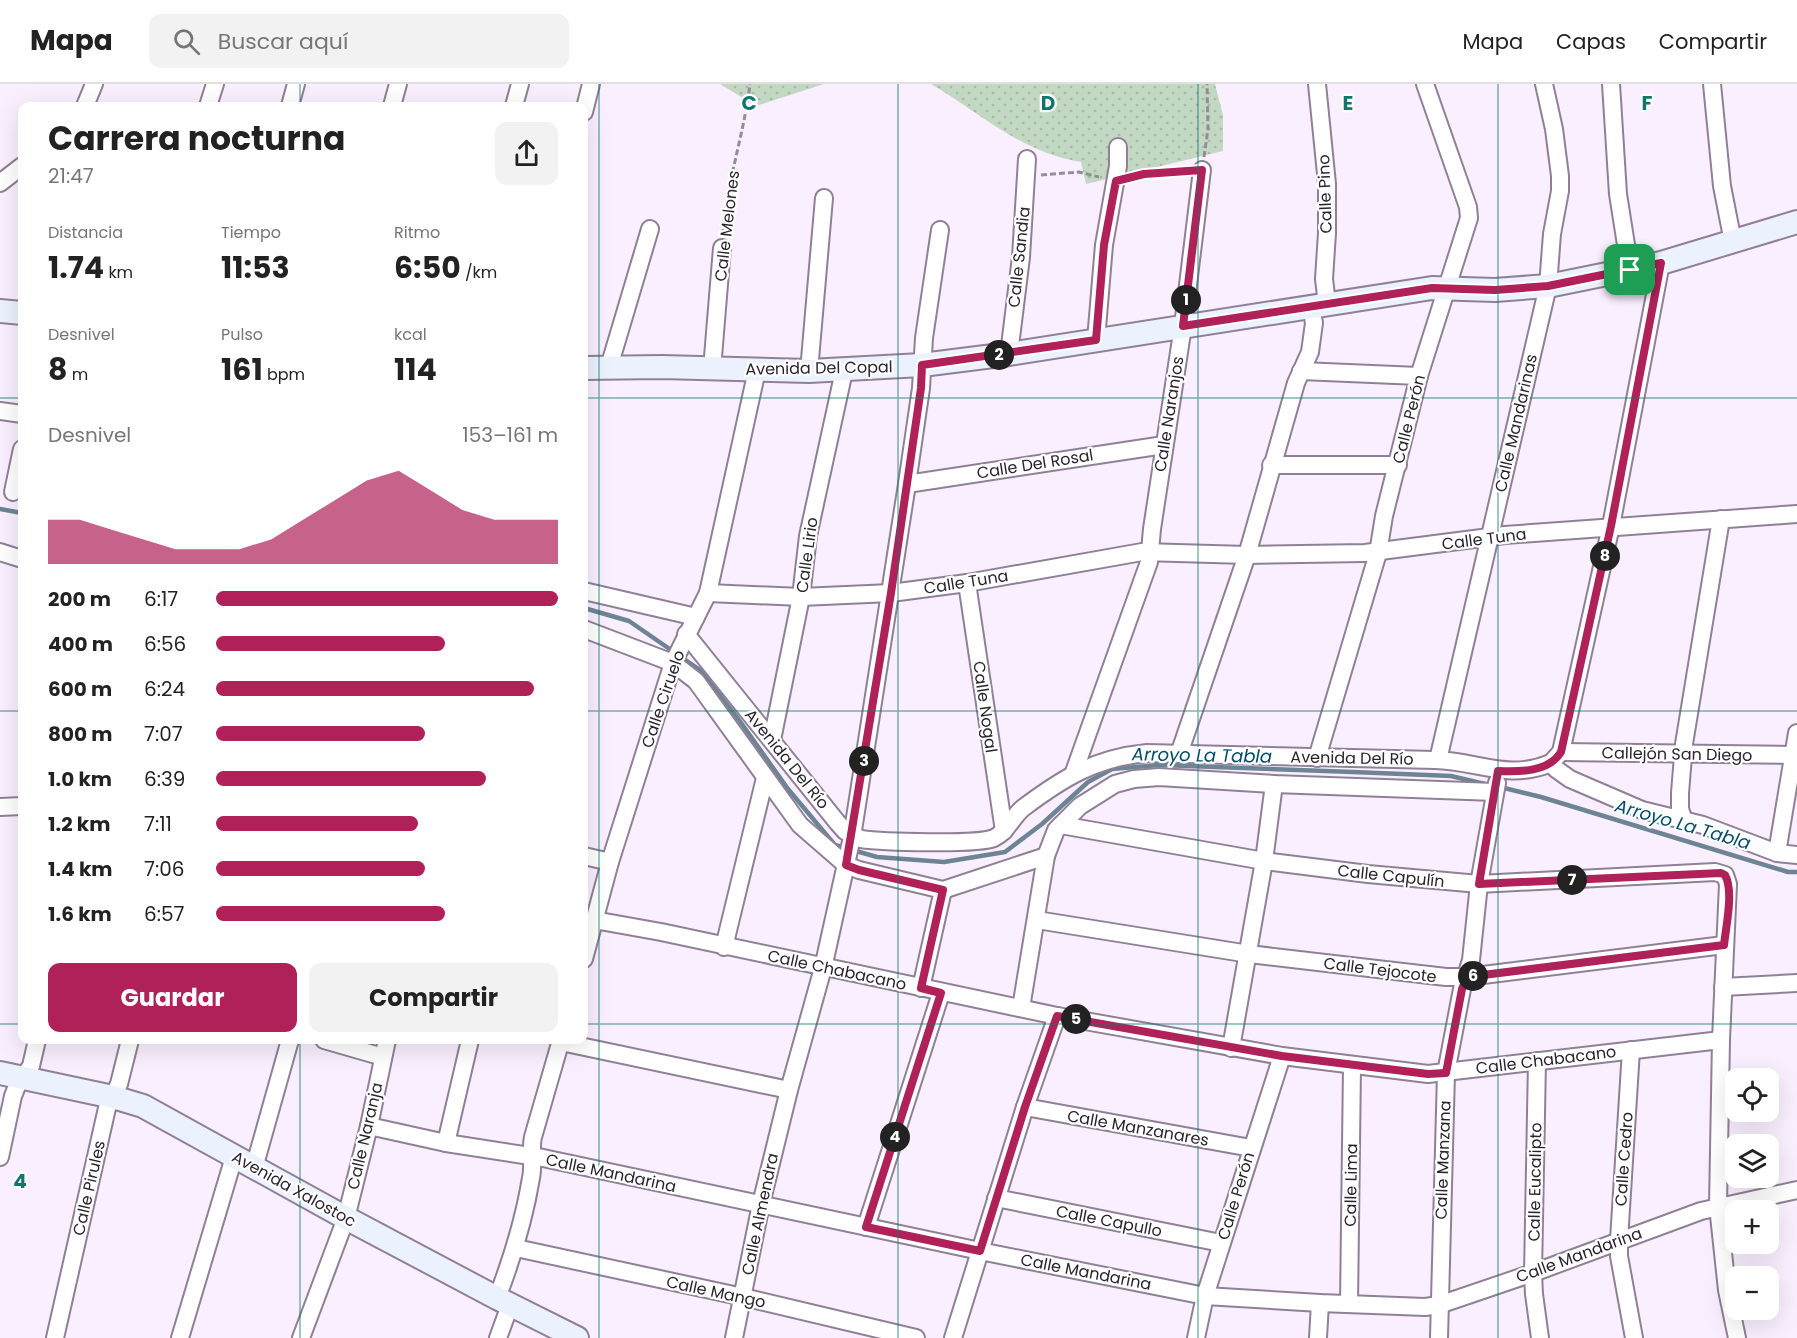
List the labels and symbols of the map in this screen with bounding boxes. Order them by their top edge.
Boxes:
text: C [741,89,757,117]
text: D [1041,89,1055,117]
text: E [1343,89,1353,117]
text: F [1642,89,1653,117]
street label: Calle Pino [1312,154,1338,234]
street label: Calle Melones [709,169,745,283]
street label: Calle Sandia [1002,205,1036,309]
pin [1604,244,1655,295]
pin: 1 [1171,285,1201,315]
pin: 2 [984,340,1014,370]
street label: Calle Mandarinas [1489,352,1543,494]
street label: Calle Naranjos [1148,354,1190,474]
street label: Avenida Del Copal [745,355,893,381]
street label: Calle Perón [1387,372,1431,466]
street label: Calle Del Rosal [975,443,1095,485]
street label: Calle Lirio [790,516,824,594]
street label: Calle Tuna [1440,522,1528,556]
pin: 8 [1590,541,1620,571]
street label: Calle Tuna [922,564,1010,600]
street label: Calle Ciruelo [636,647,690,751]
street label: Calle Nogal [967,660,1003,754]
street label: Avenida Del Río [739,704,835,814]
water label: Arroyo La Tabla [1131,741,1272,769]
street label: Callejón San Diego [1601,741,1753,767]
street label: Avenida Del Río [1290,745,1414,771]
pin: 3 [849,746,879,776]
water label: Arroyo La Tabla [1611,792,1754,855]
street label: Calle Capulín [1336,859,1446,893]
pin: 7 [1557,865,1587,895]
street label: Calle Chabacano [766,944,908,996]
street label: Calle Tejocote [1322,952,1438,988]
pin: 6 [1458,961,1488,991]
pin: 5 [1061,1004,1091,1034]
street label: Calle Chabacano [1474,1040,1618,1080]
street label: Calle Naranja [342,1080,388,1192]
street label: Calle Manzana [1429,1100,1457,1220]
street label: Calle Manzanares [1065,1104,1211,1152]
street label: Calle Cedro [1609,1111,1639,1207]
pin: 4 [880,1122,910,1152]
street label: Calle Eucalipto [1522,1122,1548,1242]
street label: Calle Pirules [67,1138,111,1238]
street label: Calle Lima [1339,1143,1363,1227]
street label: Avenida Xalostoc [228,1145,361,1233]
street label: Calle Mandarina [544,1148,678,1198]
street label: Calle Perón [1212,1149,1260,1243]
street label: Calle Almendra [736,1151,784,1277]
text: 4 [13,1167,27,1195]
street label: Calle Capullo [1054,1199,1164,1243]
street label: Calle Mandarina [1513,1222,1645,1288]
street label: Calle Mandarina [1019,1248,1153,1296]
street label: Calle Mango [664,1270,768,1314]

